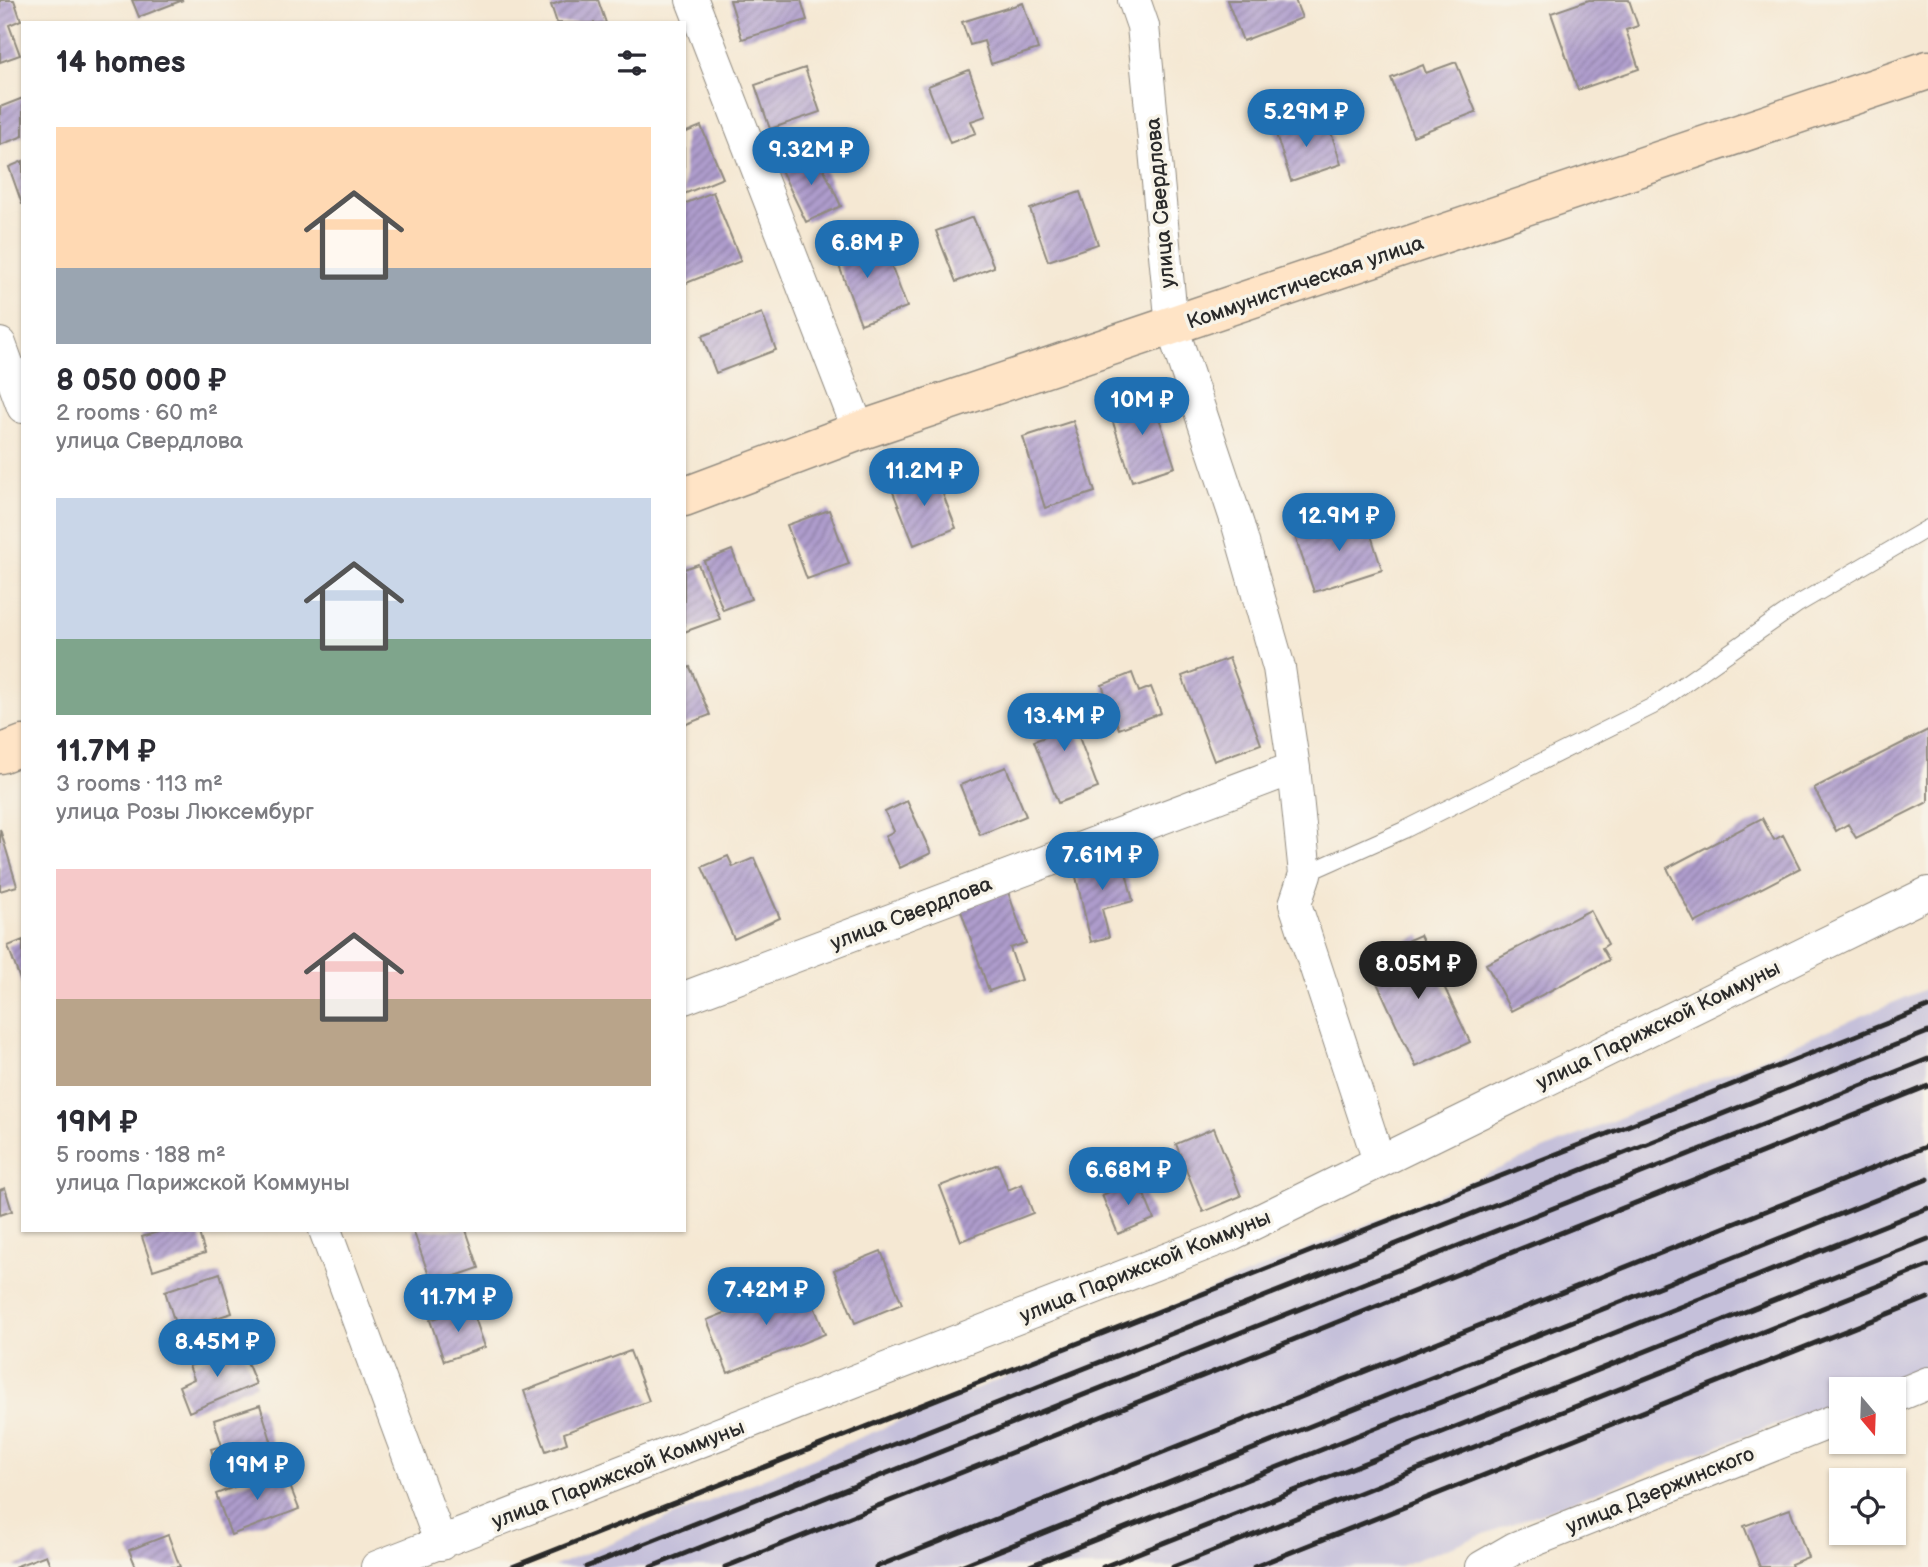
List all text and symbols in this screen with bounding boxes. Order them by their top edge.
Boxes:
icon: filters [613,44,651,82]
text: 14 homes [56,45,185,81]
pin: 5.29M ₽ [1241,90,1371,149]
text: 5.29M ₽ [1263,98,1349,126]
street label: улица Свердлова [1141,116,1180,289]
pin: 9.32M ₽ [746,128,876,187]
text: 9.32M ₽ [768,136,854,164]
icon: home [291,172,417,298]
pin: 6.8M ₽ [810,220,924,280]
text: 6.8M ₽ [831,229,903,257]
street label: Коммунистическая улица [1183,230,1427,335]
text: 8 050 000 ₽ [56,363,227,399]
pin: 10M ₽ [1093,378,1191,437]
text: 10M ₽ [1110,386,1174,414]
text: 2 rooms · 60 m² [56,399,218,427]
text: улица Свердлова [56,427,243,455]
pin: 11.2M ₽ [859,448,989,508]
text: 11.2M ₽ [885,457,963,485]
pin: 12.9M ₽ [1274,494,1404,553]
text: 12.9M ₽ [1298,502,1380,530]
icon: home [291,543,417,669]
pin: 13.4M ₽ [999,694,1129,753]
text: 13.4M ₽ [1023,702,1105,730]
text: 11.7M ₽ [56,734,156,770]
text: 3 rooms · 113 m² [56,770,223,798]
text: улица Розы Люксембург [56,798,314,826]
pin: 7.61M ₽ [1037,832,1167,892]
text: 7.61M ₽ [1062,841,1142,869]
street label: улица Свердлова [827,871,996,956]
icon: home [291,914,417,1040]
pin: 8.05M ₽ [1353,942,1483,1001]
text: 8.05M ₽ [1375,950,1461,978]
street label: улица Парижской Коммуны [1532,955,1784,1096]
text: 19M ₽ [56,1105,138,1141]
text: 5 rooms · 188 m² [56,1141,226,1169]
pin: 6.68M ₽ [1063,1148,1193,1207]
text: 6.68M ₽ [1085,1156,1171,1184]
text: улица Парижской Коммуны [56,1169,350,1197]
street label: улица Парижской Коммуны [1016,1205,1274,1328]
pin: 7.42M ₽ [701,1268,831,1327]
pin: 11.7M ₽ [393,1274,523,1334]
text: 7.42M ₽ [724,1276,808,1304]
text: 11.7M ₽ [420,1283,496,1311]
pin: 8.45M ₽ [152,1320,282,1379]
text: 8.45M ₽ [174,1328,260,1356]
north arrow [1829,1377,1906,1454]
map controls [1829,1377,1906,1545]
street label: улица Парижской Коммуны [488,1415,748,1534]
street label: улица Дзержинского [1562,1441,1758,1540]
pin: 19M ₽ [208,1442,306,1502]
text: 19M ₽ [226,1451,288,1479]
button: locate [1829,1468,1906,1545]

